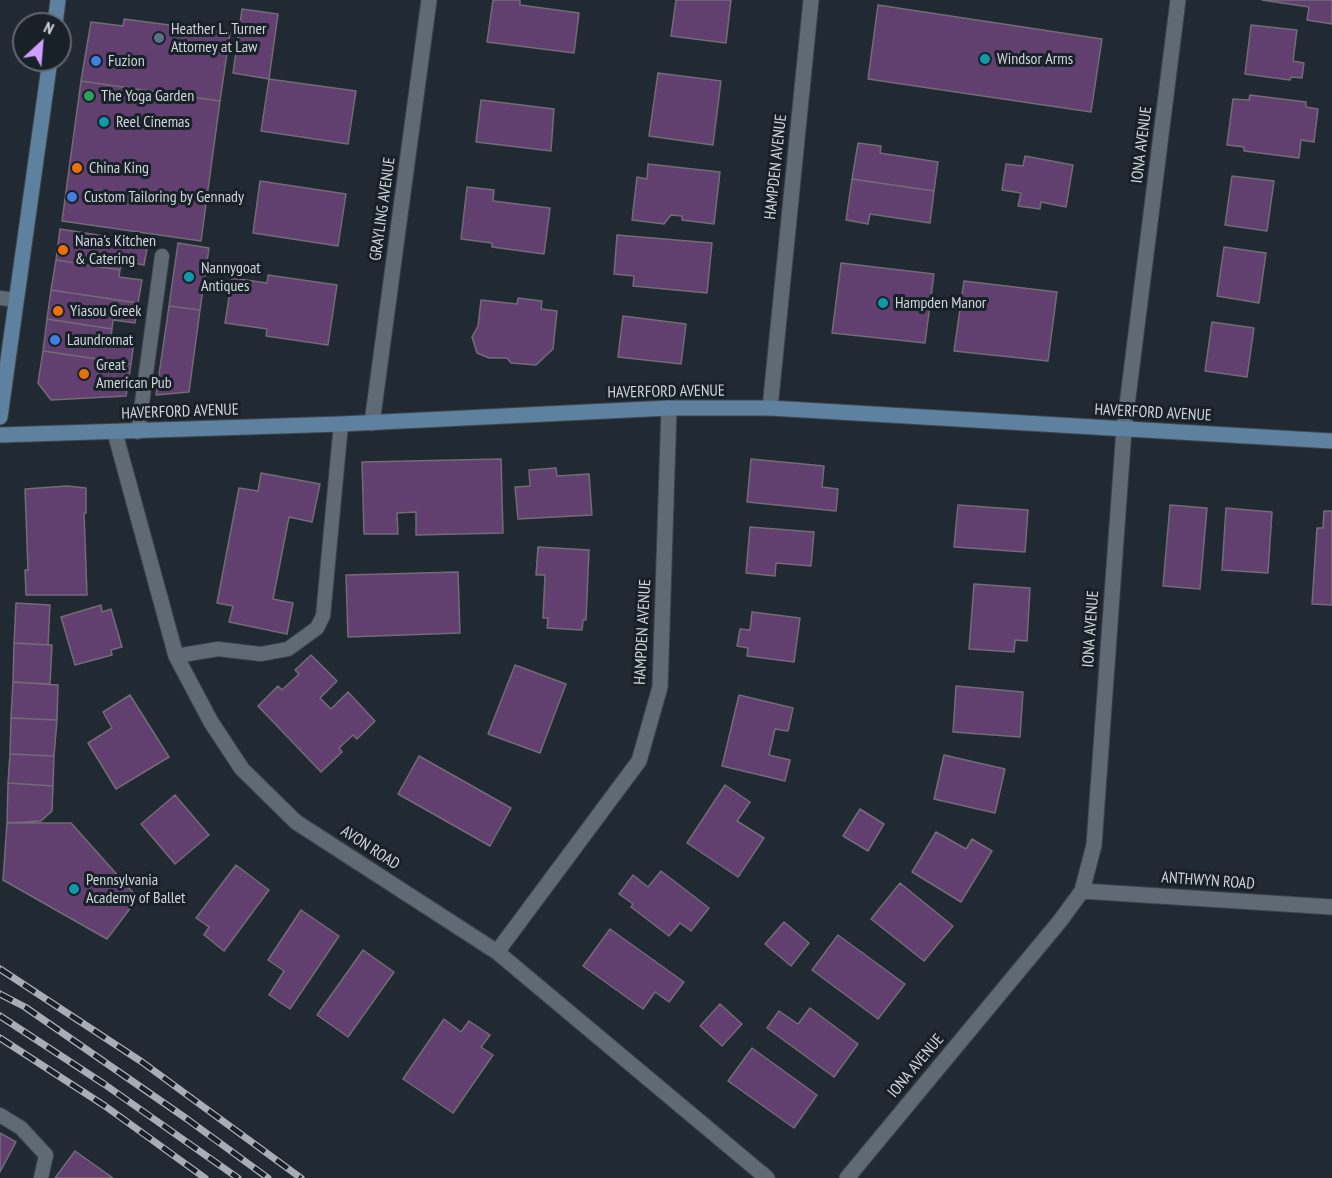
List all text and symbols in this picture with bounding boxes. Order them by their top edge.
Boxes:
north arrow [12,12,72,72]
text: N [41,17,57,38]
place label: Heather L. Turner Attorney at Law [171,19,266,57]
marker: Heather L. Turner Attorney at Law [152,31,166,45]
place label: Windsor Arms [997,49,1073,69]
place label: Fuzion [108,51,145,71]
marker: Windsor Arms [978,52,992,66]
marker: Fuzion [89,54,103,68]
place label: The Yoga Garden [101,86,194,106]
marker: The Yoga Garden [82,89,96,103]
street label: IONA AVENUE [1128,106,1156,184]
place label: Reel Cinemas [116,112,190,132]
street label: HAMPDEN AVENUE [761,113,791,221]
marker: Reel Cinemas [97,115,111,129]
street label: GRAYLING AVENUE [366,156,400,262]
place label: China King [89,158,149,178]
marker: China King [70,161,84,175]
place label: Custom Tailoring by Gennady [84,187,244,207]
marker: Custom Tailoring by Gennady [65,190,79,204]
place label: Nana's Kitchen & Catering [75,231,156,269]
marker: Nana's Kitchen & Catering [56,243,70,257]
place label: Nannygoat Antiques [201,258,261,296]
marker: Nannygoat Antiques [182,270,196,284]
place label: Hampden Manor [895,293,986,313]
marker: Hampden Manor [876,296,890,310]
place label: Yiasou Greek [70,301,141,321]
marker: Yiasou Greek [51,304,65,318]
place label: Laundromat [67,330,133,350]
marker: Laundromat [48,333,62,347]
place label: Great American Pub [96,355,172,393]
marker: Great American Pub [77,367,91,381]
street label: HAVERFORD AVENUE [607,381,725,403]
street label: HAVERFORD AVENUE [121,400,239,424]
street label: HAVERFORD AVENUE [1094,400,1212,426]
street label: HAMPDEN AVENUE [631,579,655,685]
street label: IONA AVENUE [1079,590,1103,668]
street label: AVON ROAD [337,822,403,874]
street label: ANTHWYN ROAD [1161,868,1255,894]
place label: Pennsylvania Academy of Ballet [86,870,186,908]
marker: Pennsylvania Academy of Ballet [67,882,81,896]
street label: IONA AVENUE [884,1030,948,1102]

